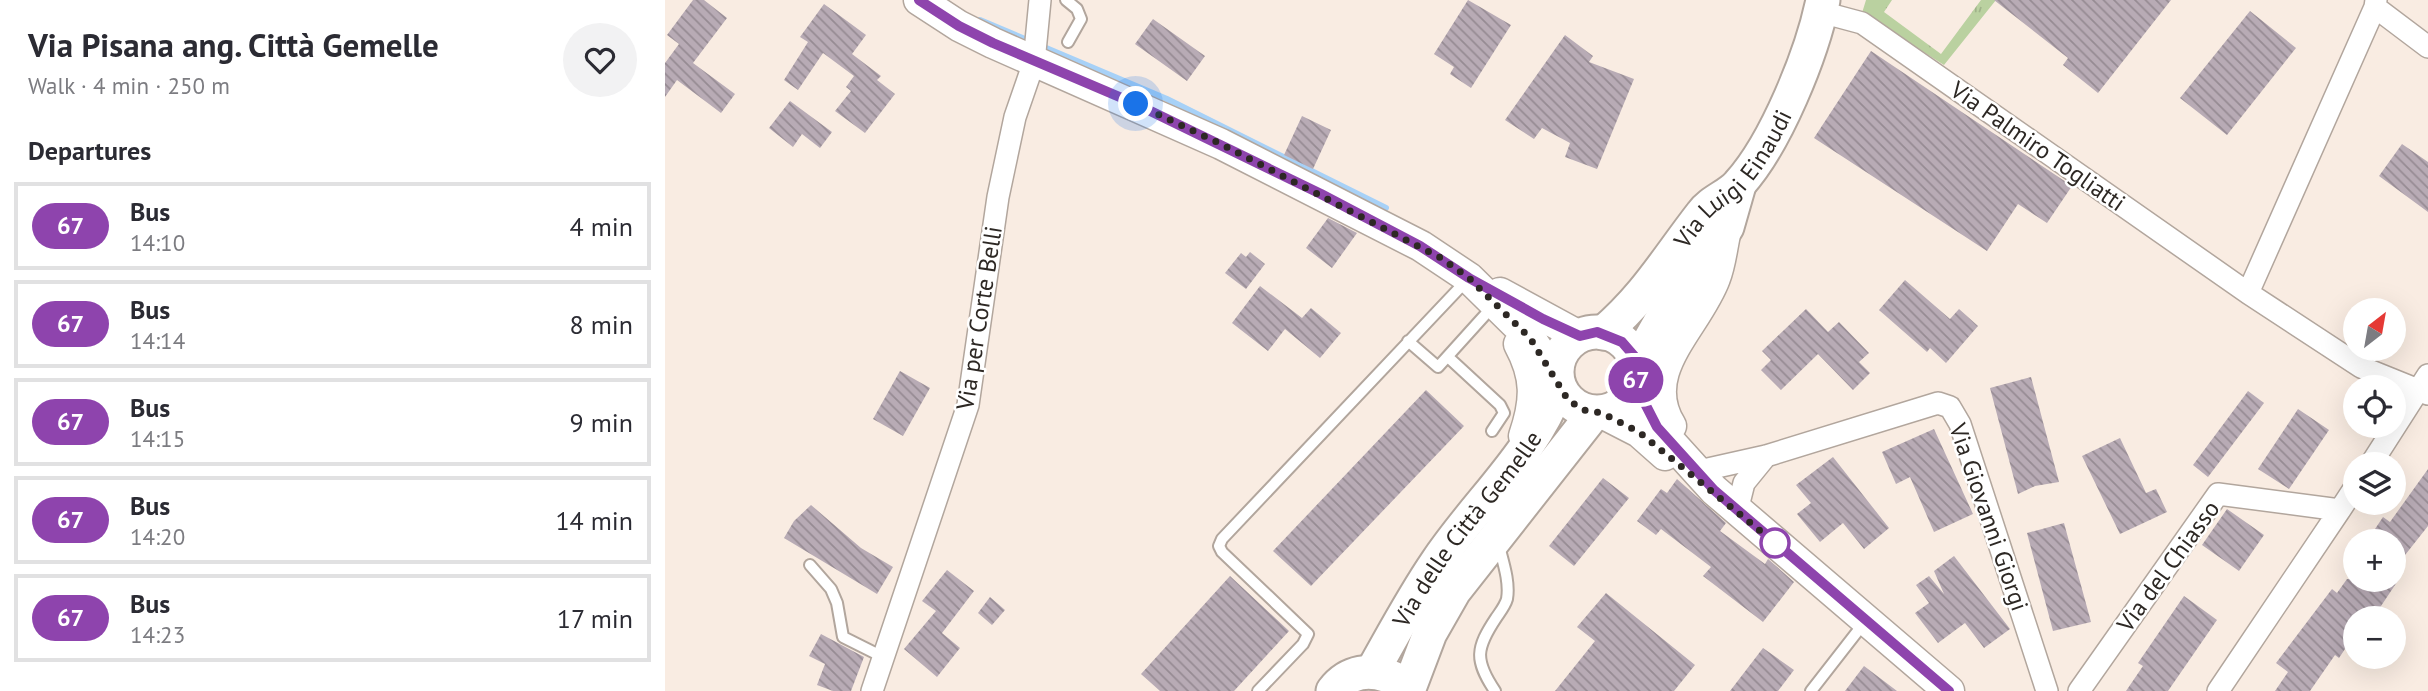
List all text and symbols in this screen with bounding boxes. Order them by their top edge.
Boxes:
text: Via Pisana ang. Città Gemelle [28,23,439,66]
button: heart [563,23,637,97]
text: Walk · 4 min · 250 m [28,71,230,100]
street label: Via Palmiro Togliatti [1944,73,2131,218]
your location [1118,86,1153,121]
street label: Via Luigi Einaudi [1666,104,1798,255]
text: Departures [28,134,151,167]
text: Bus [130,195,170,228]
text: 67 [57,210,84,241]
text: 4 min [570,210,633,243]
street label: Via per Corte Belli [949,224,1009,413]
text: 14:10 [130,228,185,257]
text: Bus [130,293,170,326]
north arrow [2343,298,2406,360]
map controls [2343,298,2406,669]
text: 67 [57,308,84,339]
text: 8 min [570,308,633,341]
text: 14:14 [130,326,185,355]
line badge: 67 [1605,357,1667,403]
text: 67 [1622,364,1650,395]
button: locate [2343,375,2406,438]
text: Bus [130,391,170,424]
text: 67 [57,406,84,437]
text: 9 min [570,406,633,439]
street label: Via Giovanni Giorgi [1942,418,2036,615]
text: 14:15 [130,424,185,453]
street label: Via delle Città Gemelle [1385,425,1548,633]
button: layers [2343,452,2406,515]
text: Bus [130,489,170,522]
street label: Via del Chiasso [2109,494,2226,639]
text: 67 [57,504,84,535]
text: 14 min [555,504,633,537]
text: 14:20 [130,522,185,551]
unlabelled marker [1760,528,1790,558]
button: + [2343,529,2406,592]
text: Bus [130,587,170,620]
text: 67 [57,602,84,633]
text: 17 min [557,602,633,635]
button: − [2343,606,2406,669]
text: 14:23 [130,620,185,649]

